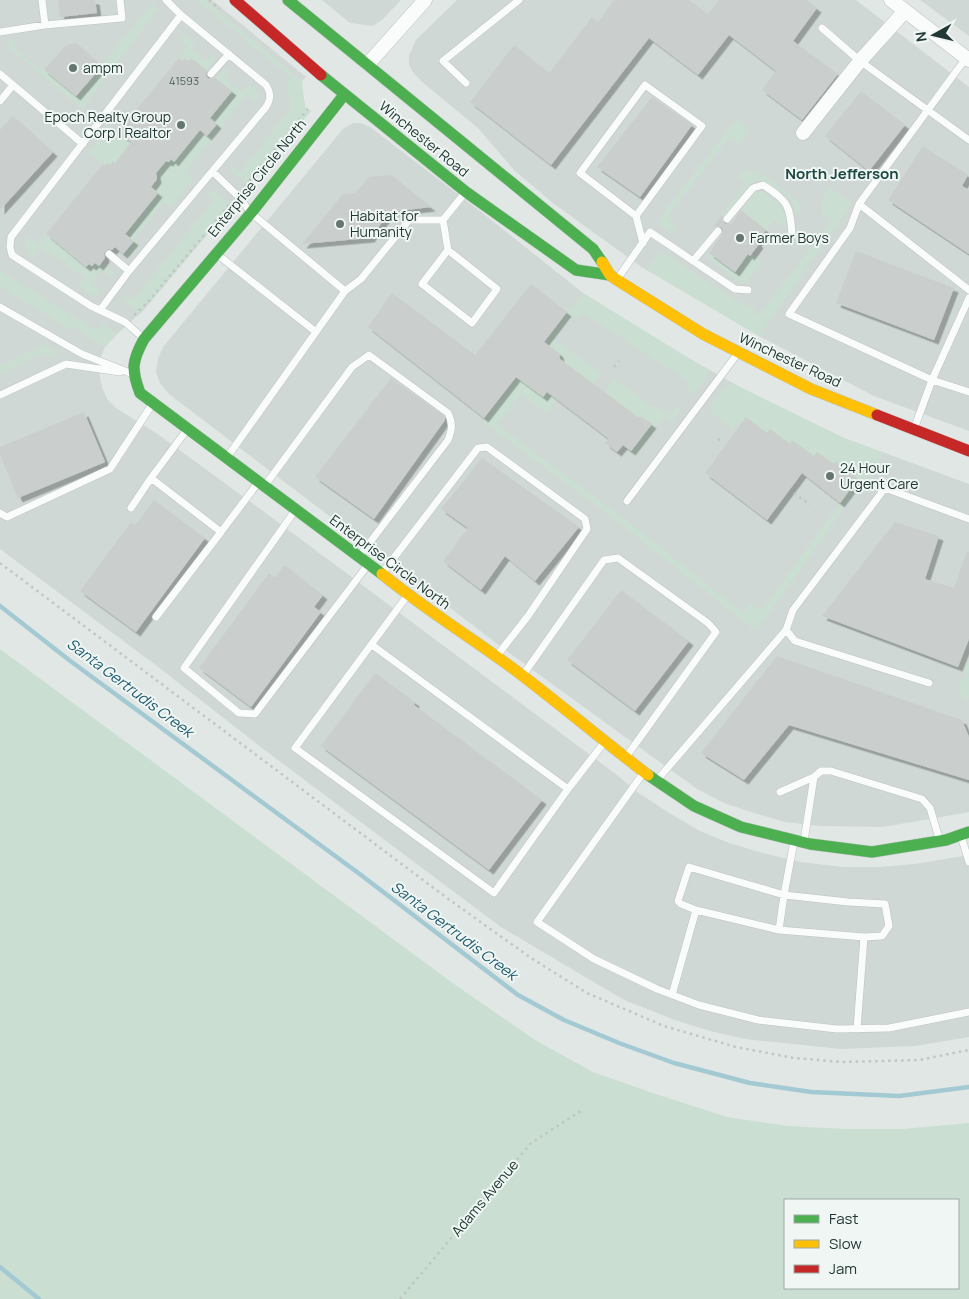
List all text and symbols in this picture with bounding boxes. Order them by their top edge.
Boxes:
north arrow [909,10,959,60]
text: N [911,31,931,43]
place label: ampm [83,58,123,77]
marker: ampm [67,62,79,74]
house number: 41593 [169,73,199,88]
street label: Winchester Road [375,96,473,181]
place label: Epoch Realty Group Corp | Realtor [44,107,171,142]
street label: Enterprise Circle North [203,115,310,241]
marker: Epoch Realty Group Corp | Realtor [175,119,187,131]
district label: North Jefferson [785,163,899,184]
place label: Habitat for Humanity [350,206,419,241]
marker: Habitat for Humanity [334,218,346,230]
place label: Farmer Boys [750,228,829,247]
marker: Farmer Boys [734,232,746,244]
street label: Winchester Road [736,328,844,392]
place label: 24 Hour Urgent Care [840,458,918,493]
marker: 24 Hour Urgent Care [824,470,836,482]
street label: Enterprise Circle North [326,510,455,613]
water label: Santa Gertrudis Creek [63,633,200,744]
water label: Santa Gertrudis Creek [387,876,524,987]
street label: Adams Avenue [447,1155,522,1240]
legend [784,1199,959,1289]
text: Fast [829,1208,858,1229]
text: Slow [829,1233,862,1254]
text: Jam [829,1258,857,1279]

